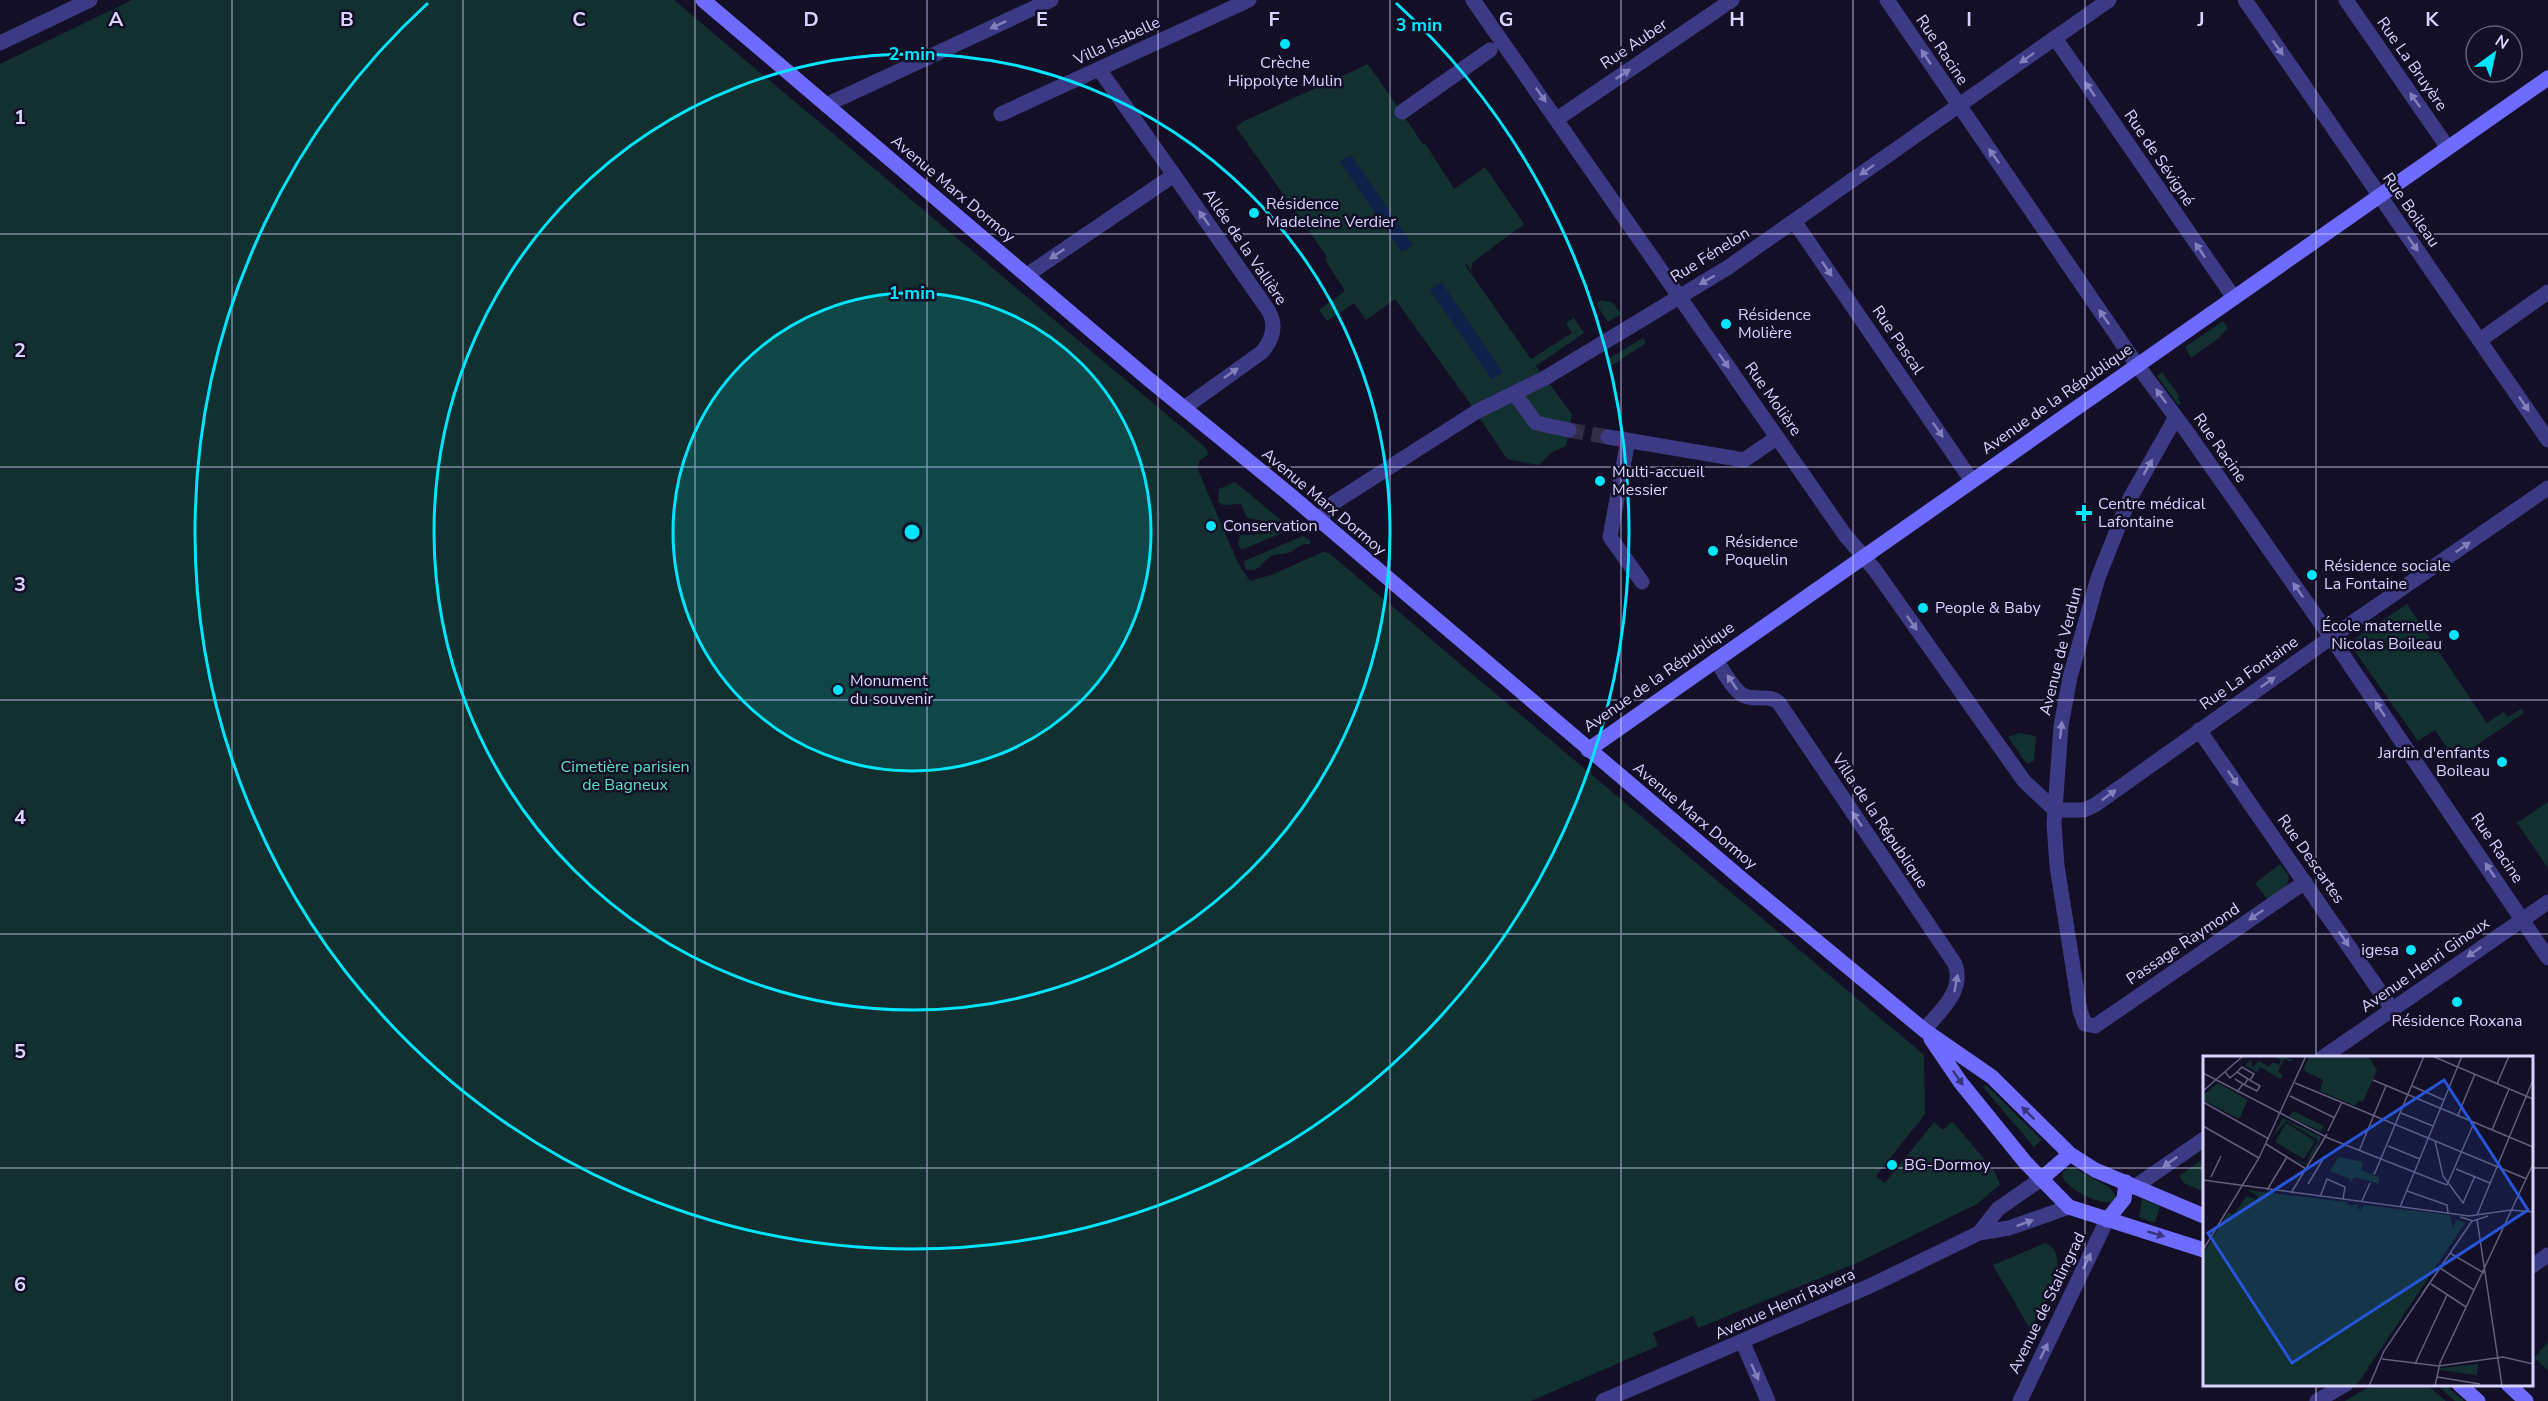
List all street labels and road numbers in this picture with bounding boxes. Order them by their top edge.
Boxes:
street label: Villa Isabelle [1069,11,1164,71]
street label: Rue Racine [1910,11,1974,89]
street label: Rue Auber [1596,13,1672,75]
street label: Rue La Bruyère [2371,13,2453,115]
street label: Rue de Sévigné [2119,106,2199,210]
street label: Avenue Marx Dormoy [886,130,1021,248]
street label: Rue Boileau [2377,168,2445,252]
street label: Allée de la Vallière [1198,185,1292,309]
street label: Rue Fénelon [1666,222,1754,288]
street label: Rue Pascal [1867,301,1929,379]
street label: Avenue de la République [1977,338,2137,460]
street label: Rue Molière [1739,357,1807,441]
street label: Rue Racine [2188,409,2252,487]
street label: Avenue Marx Dormoy [1257,443,1392,561]
street label: Avenue de Verdun [2034,584,2088,718]
street label: Avenue de la République [1579,616,1739,738]
street label: Rue La Fontaine [2195,631,2303,715]
street label: Villa de la République [1826,749,1933,893]
street label: Avenue Marx Dormoy [1628,757,1763,875]
street label: Rue Racine [2465,809,2529,887]
street label: Rue Descartes [2272,810,2350,908]
street label: Passage Raymond [2122,898,2244,990]
street label: Avenue Henri Ginoux [2356,912,2494,1018]
street label: Avenue de Stalingrad [2003,1229,2091,1377]
street label: Avenue Henri Ravera [1711,1263,1859,1345]

